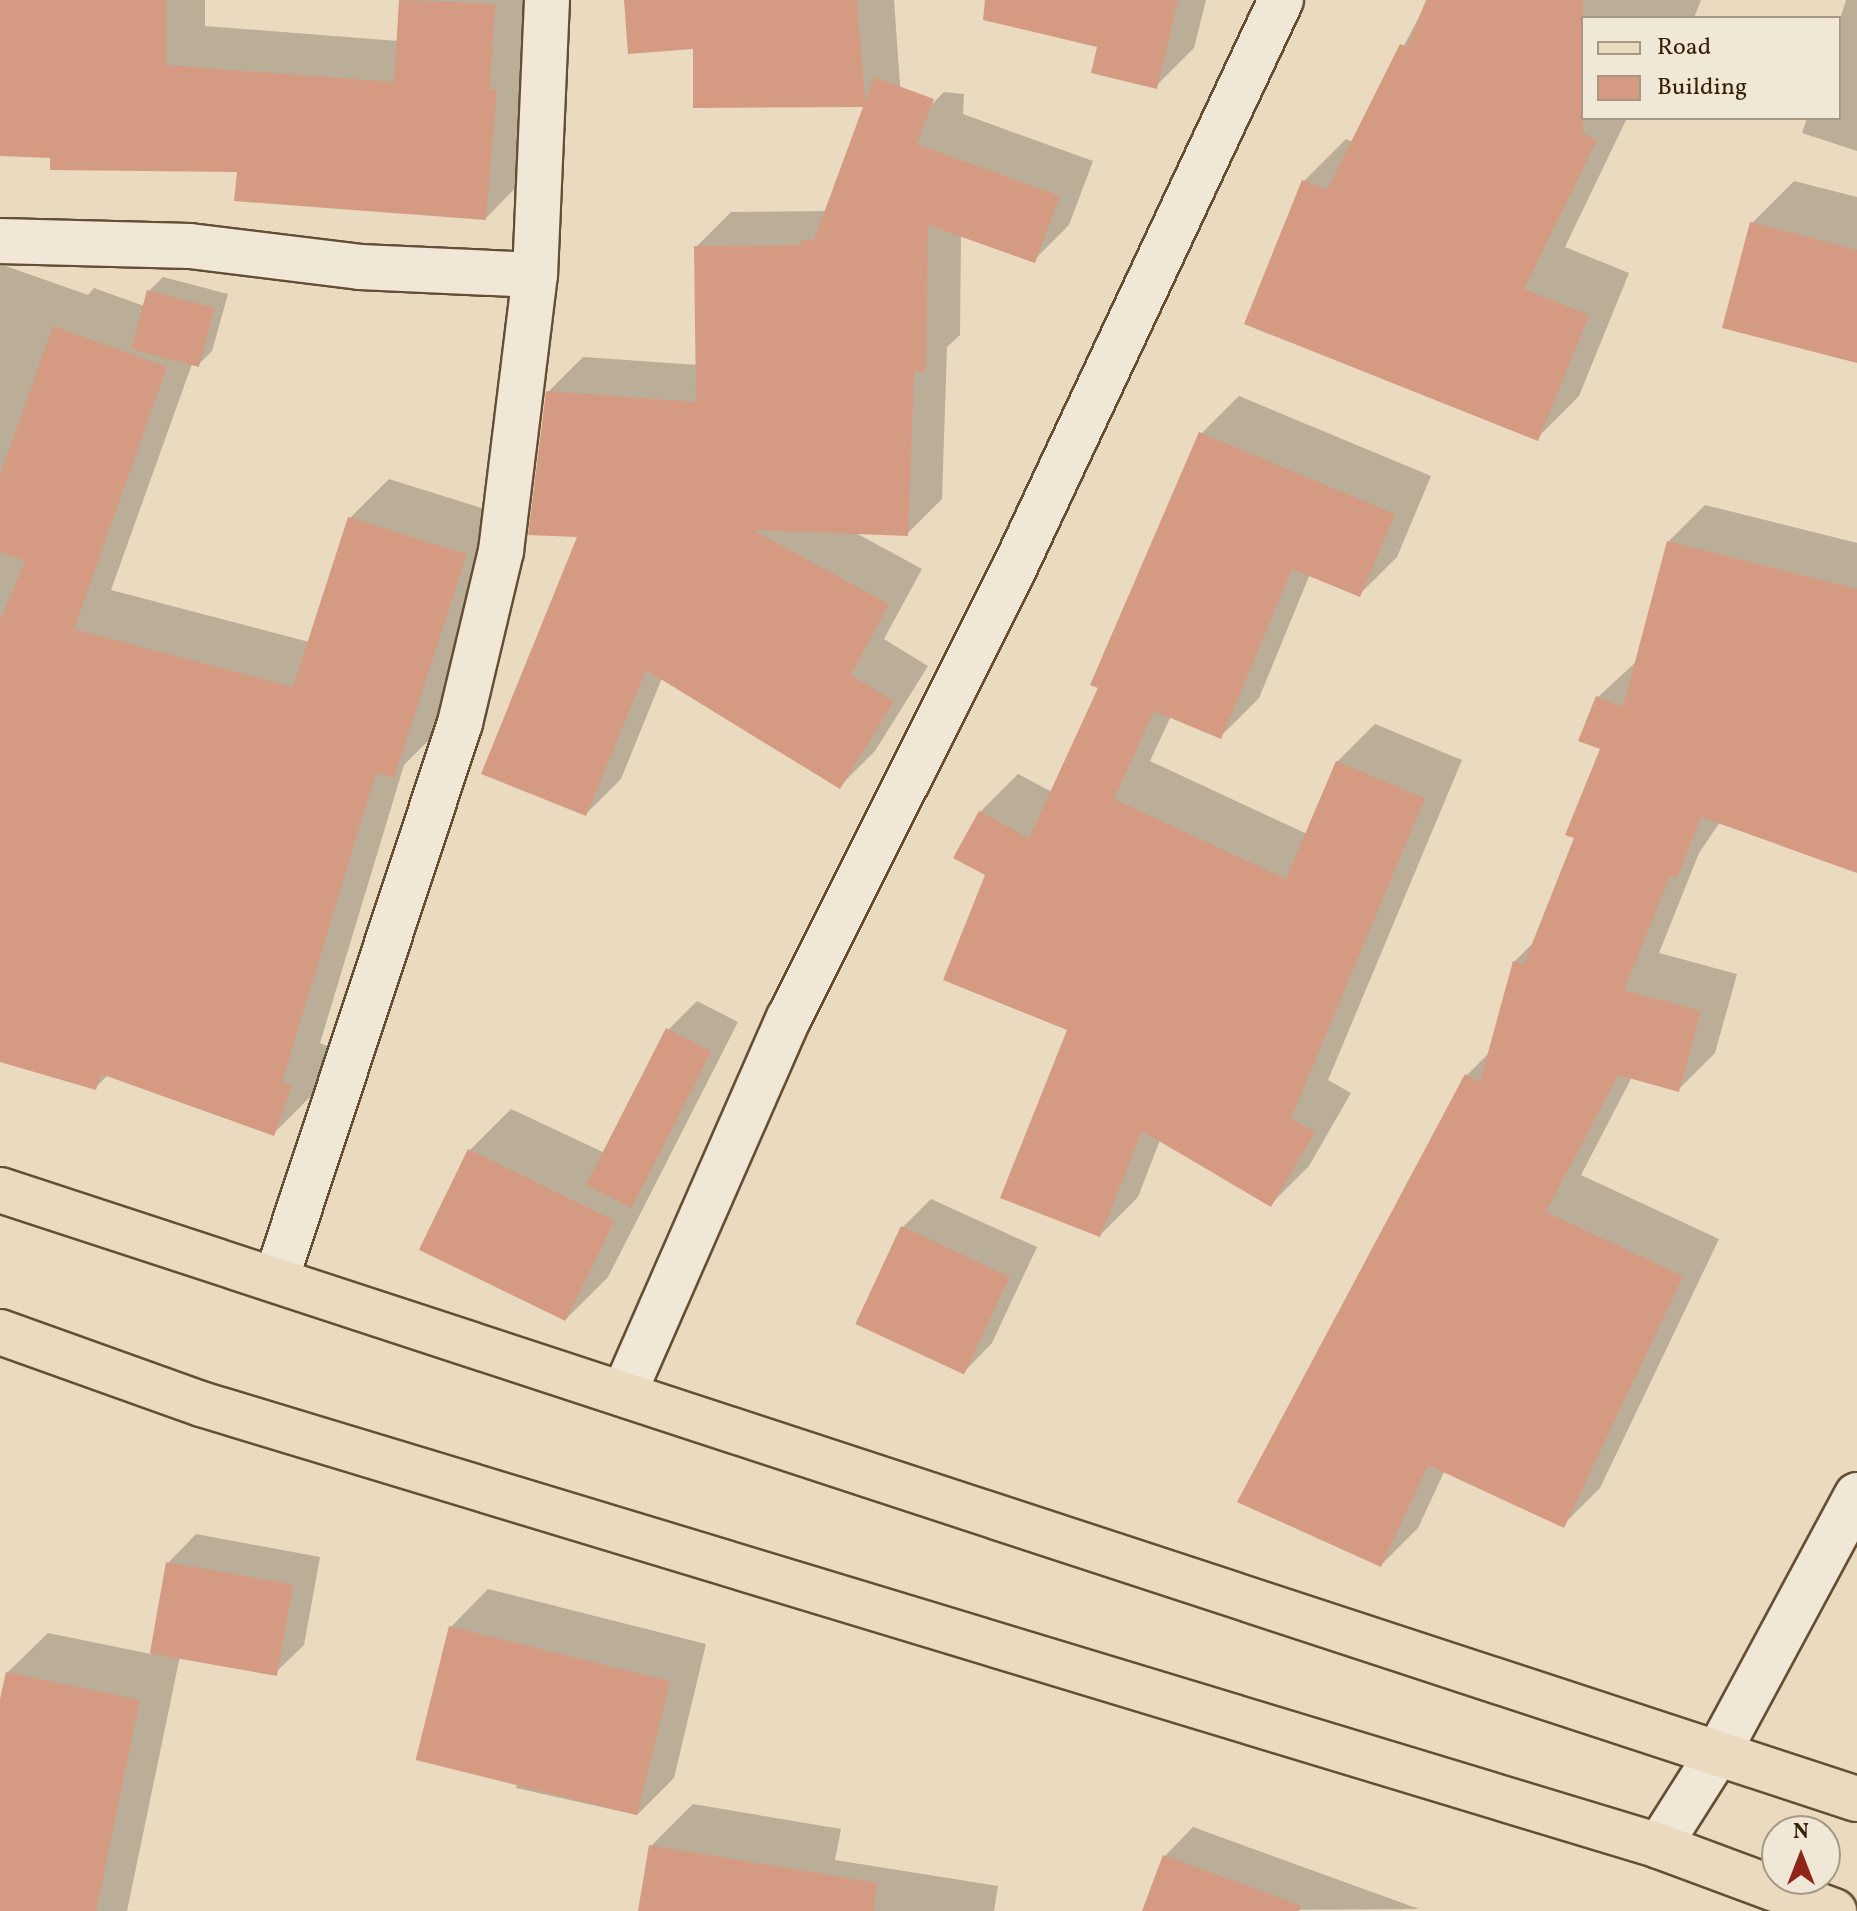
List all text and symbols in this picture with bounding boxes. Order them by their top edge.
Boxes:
legend [1581,16,1841,120]
text: Road [1657,31,1711,65]
text: Building [1657,71,1747,105]
north arrow [1761,1815,1841,1895]
text: N [1793,1817,1809,1848]

